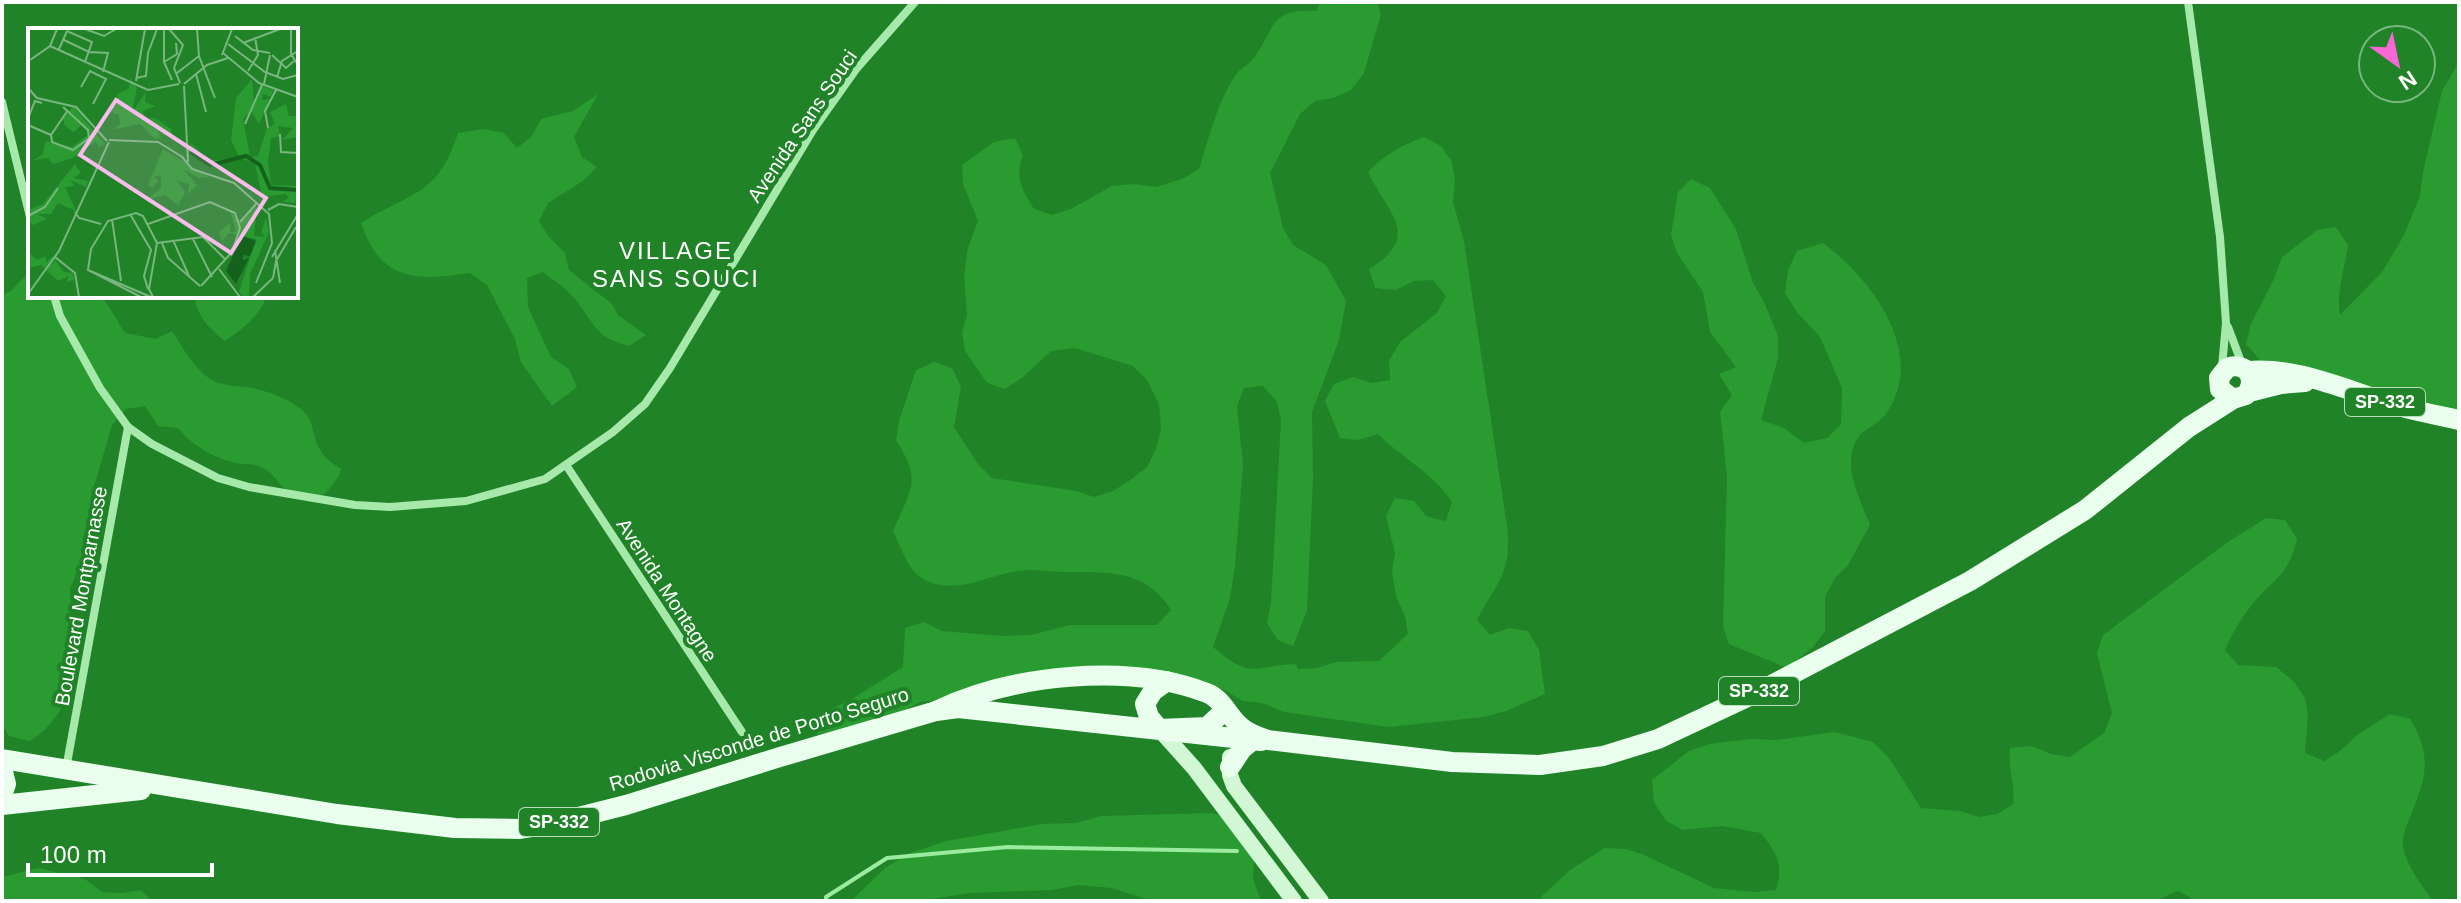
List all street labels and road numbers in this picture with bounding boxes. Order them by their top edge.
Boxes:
street label: Avenida Sans Souci [743,46,861,206]
road number: SP-332 [2345,388,2425,416]
street label: Boulevard Montparnasse [51,485,111,707]
street label: Avenida Montagne [612,514,722,666]
road number: SP-332 [1719,677,1799,705]
street label: Rodovia Visconde de Porto Seguro [607,683,911,795]
road number: SP-332 [519,808,599,836]

